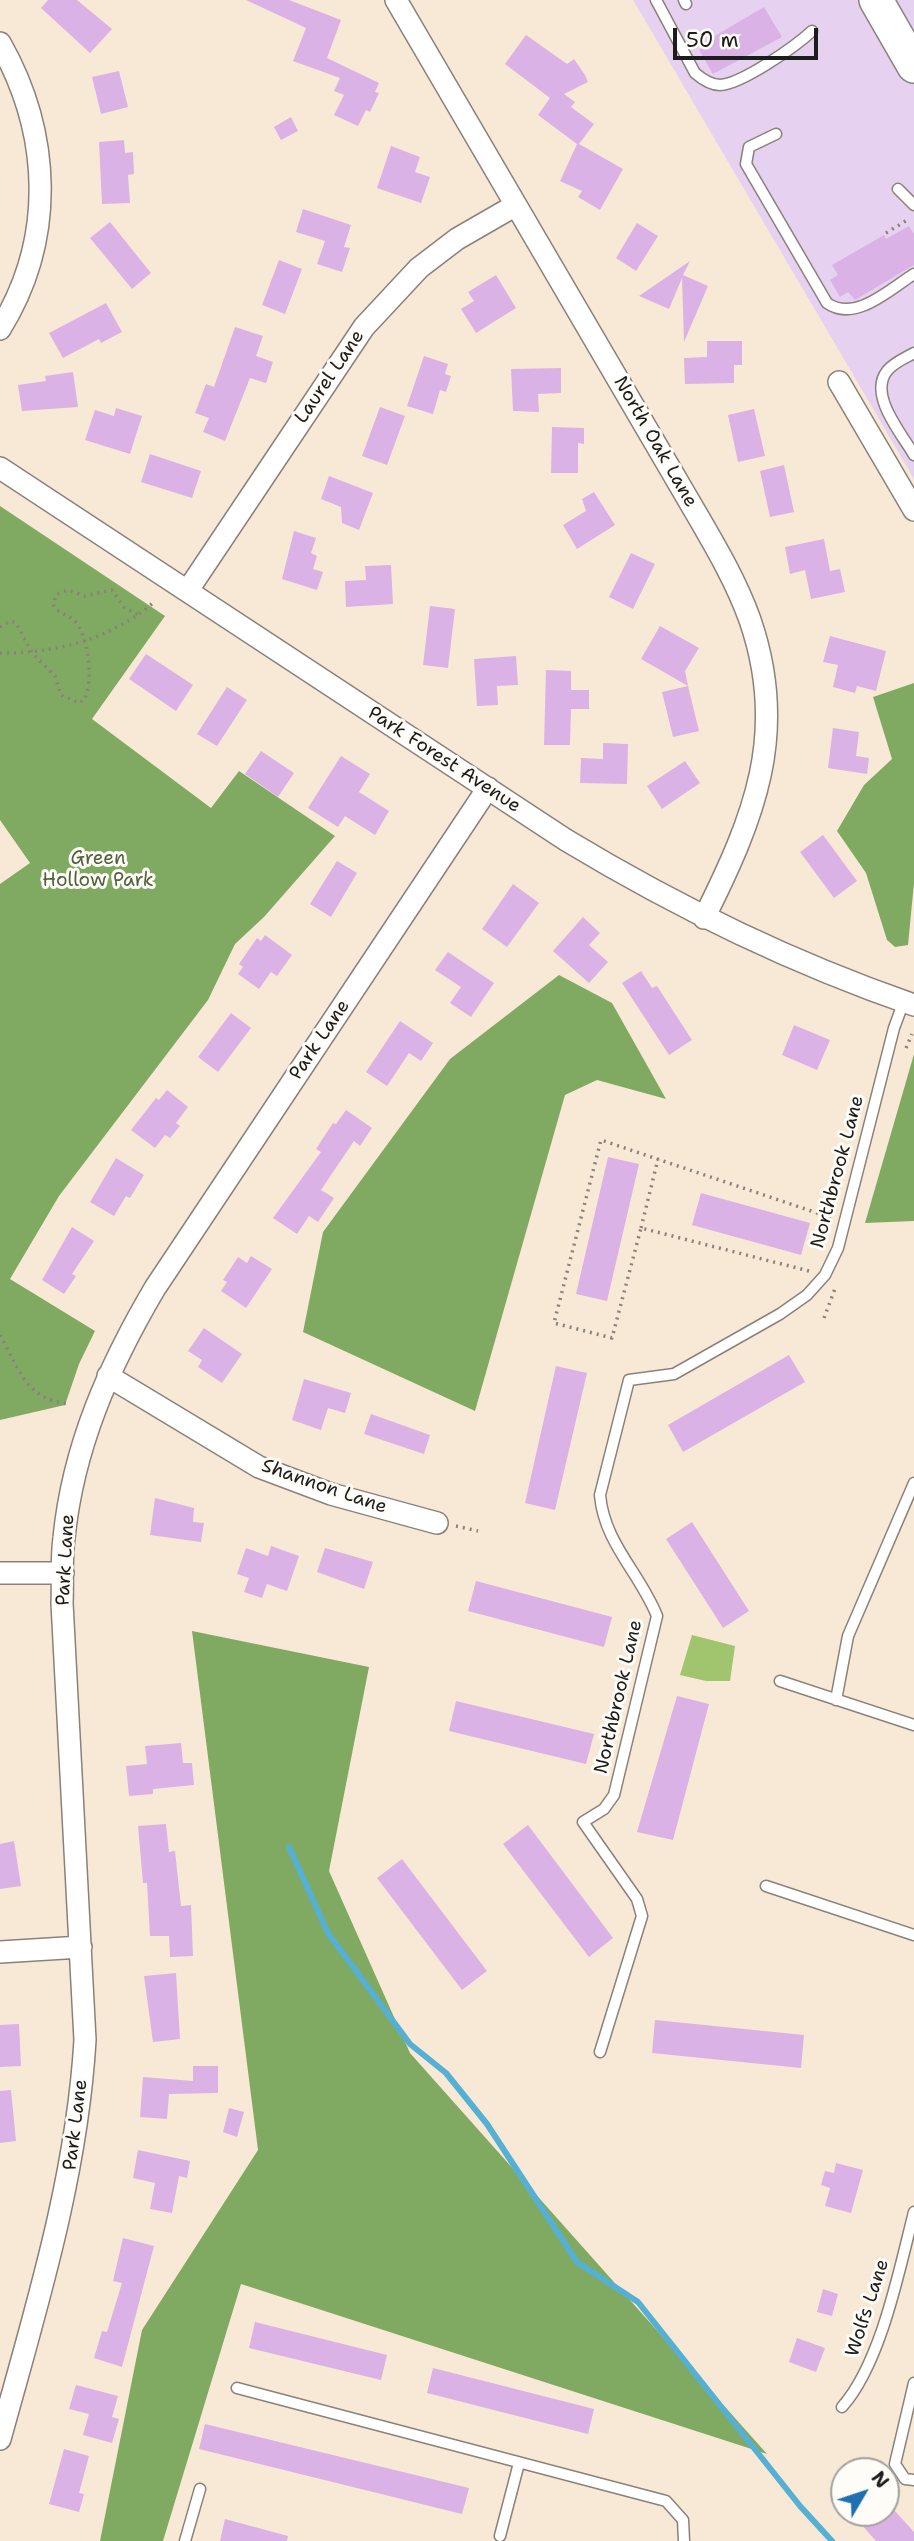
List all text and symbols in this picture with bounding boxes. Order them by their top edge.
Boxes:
scale bar [676,14,821,58]
text: 50 m [686,26,739,54]
street label: Laurel Lane [290,326,370,428]
street label: North Oak Lane [608,372,702,512]
street label: Park Forest Avenue [363,702,525,818]
park label: Green Hollow Park [42,848,154,892]
street label: Park Lane [285,996,355,1084]
street label: Northbrook Lane [807,1093,869,1251]
street label: Shannon Lane [258,1455,390,1519]
street label: Park Lane [52,1514,80,1606]
street label: Northbrook Lane [590,1618,648,1776]
street label: Park Lane [59,2078,93,2172]
street label: Wolfs Lane [842,2256,894,2360]
north arrow [830,2457,900,2527]
text: N [866,2466,895,2493]

